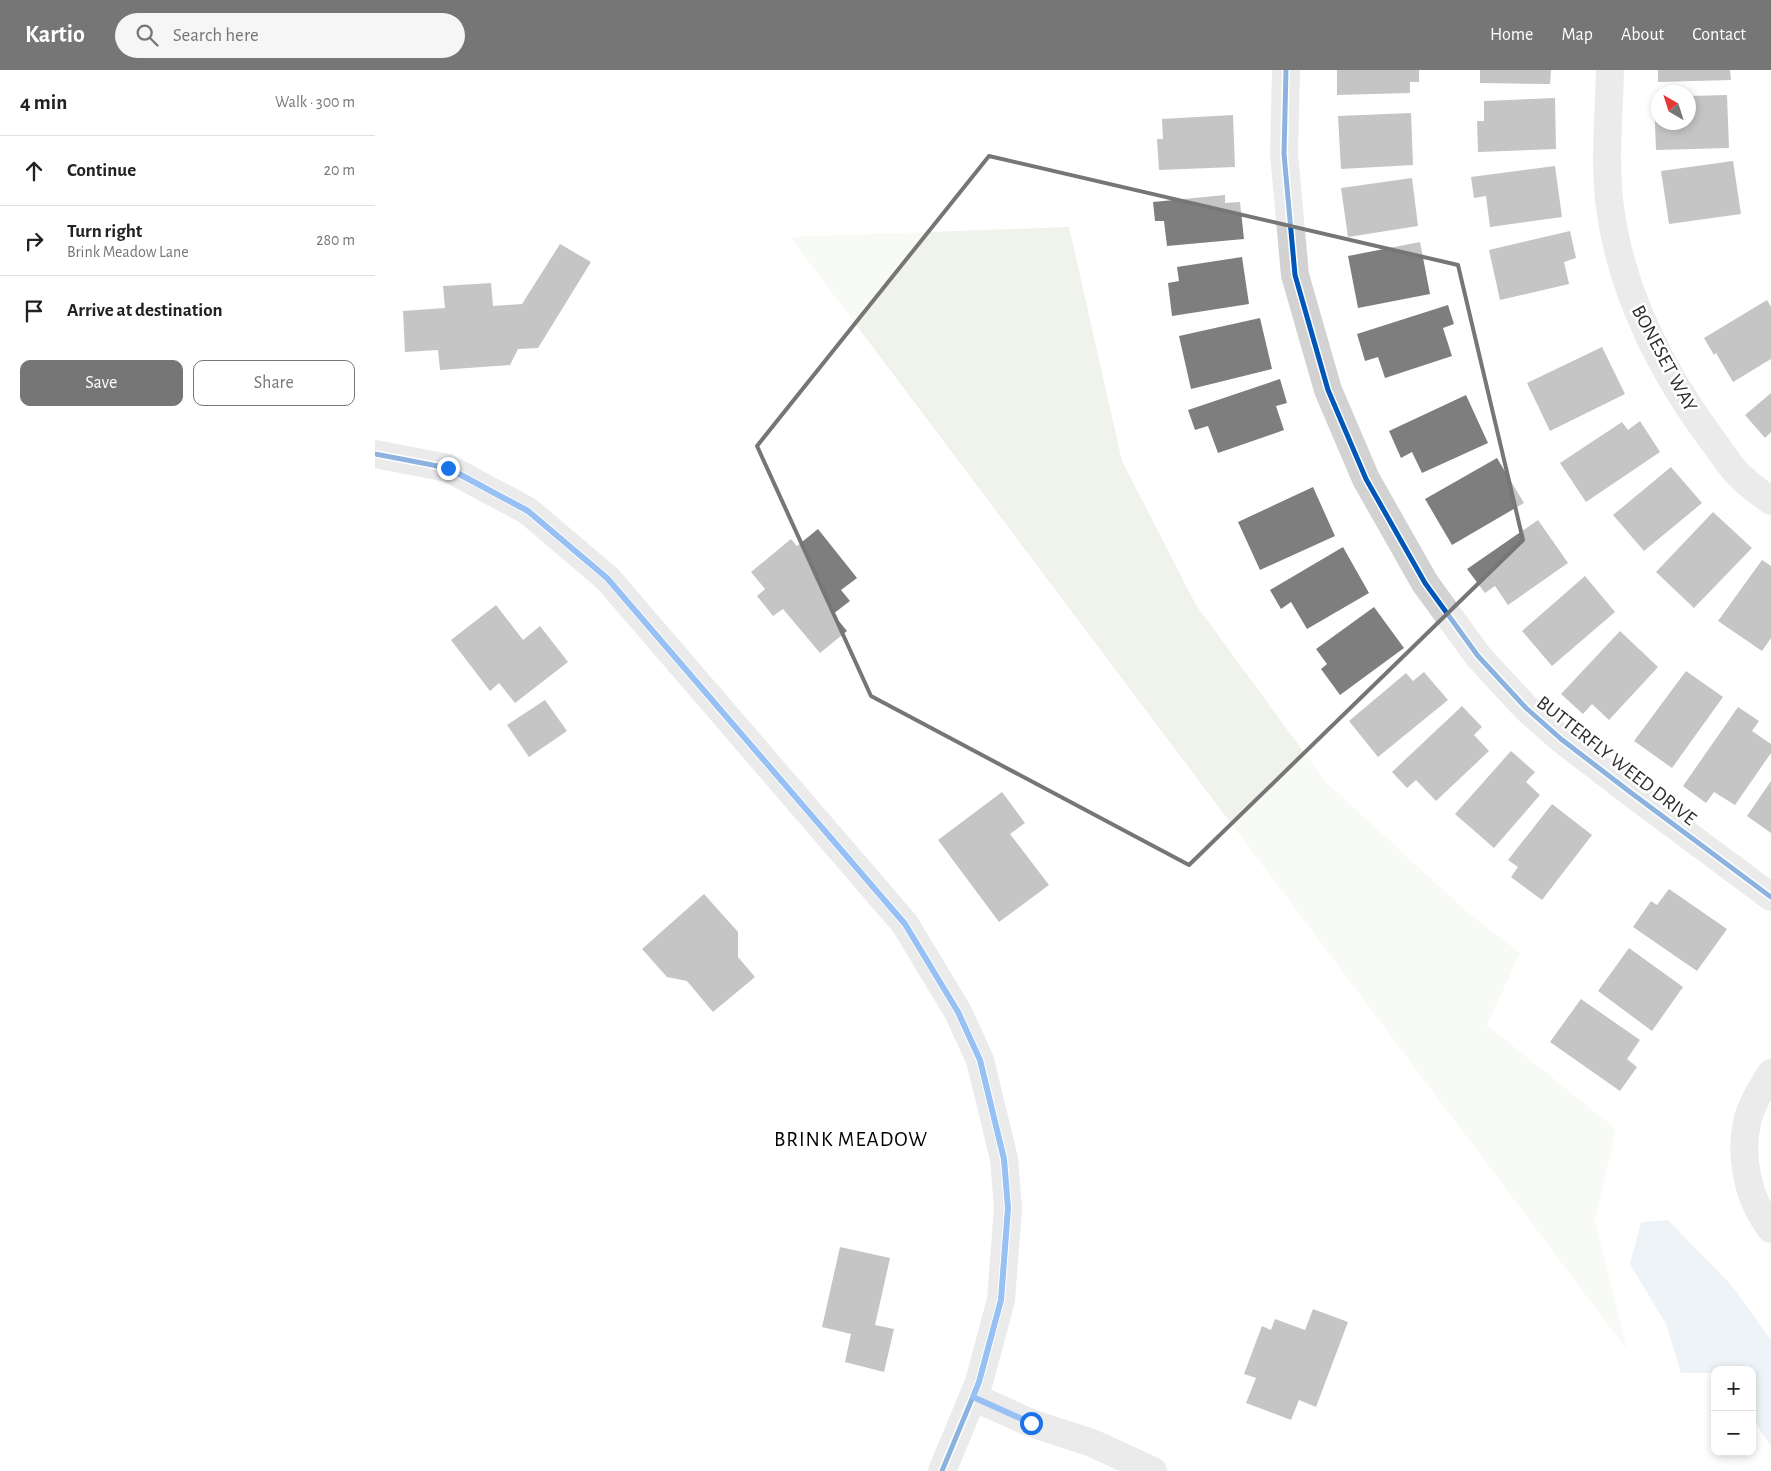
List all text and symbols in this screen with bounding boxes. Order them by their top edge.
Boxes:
search box [115,13,465,58]
icon: search [133,21,161,49]
text: Kartio [25,23,85,47]
text: Search here [173,26,259,45]
text: Home [1490,26,1533,44]
text: Map [1561,26,1593,44]
text: About [1621,26,1664,44]
text: Contact [1692,26,1746,44]
north arrow [1651,85,1696,130]
text: 4 min [20,92,67,113]
text: Walk · 300 m [275,94,355,110]
icon: ahead [20,157,48,185]
text: Continue [67,161,136,180]
text: 20 m [324,162,355,178]
text: Turn right [67,222,142,241]
icon: right [20,227,48,255]
text: 280 m [316,232,355,248]
text: Brink Meadow Lane [67,244,189,260]
icon: arrive [20,297,48,325]
text: Arrive at destination [67,301,223,320]
street label: BONESET WAY [1628,302,1701,415]
button: Save [20,360,183,406]
button: Share [193,360,355,406]
route end [437,457,460,480]
street label: BUTTERFLY WEED DRIVE [1533,692,1700,829]
district label: BRINK MEADOW [774,1129,928,1150]
map controls [1711,1366,1756,1456]
button: + [1711,1366,1756,1411]
button: − [1711,1411,1756,1456]
route start [1020,1412,1043,1435]

